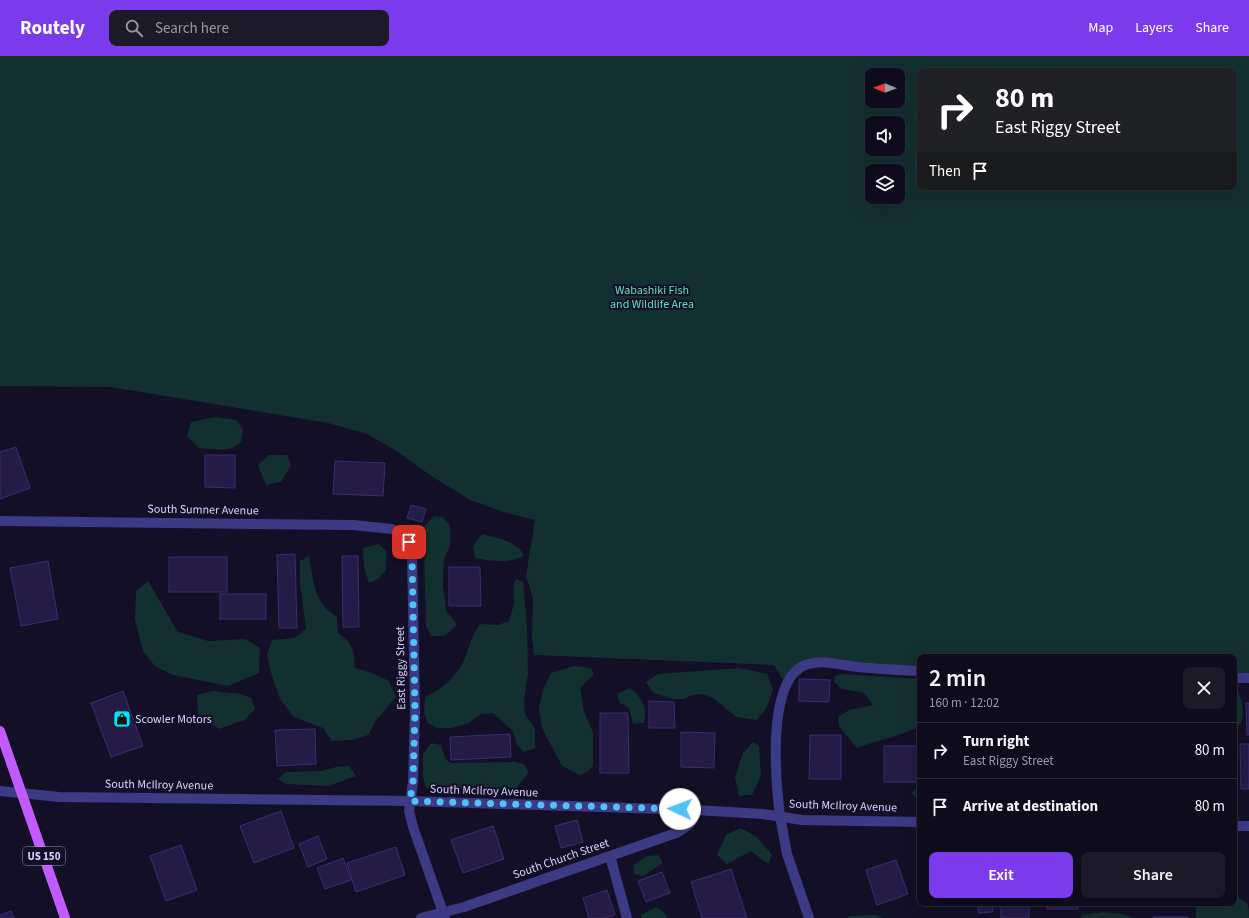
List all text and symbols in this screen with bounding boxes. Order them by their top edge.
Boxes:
search box [109,10,389,46]
text: Routely [20,15,85,42]
icon: search [123,17,145,39]
text: Search here [155,18,229,39]
text: Map [1088,18,1113,38]
text: Layers [1135,18,1173,38]
text: Share [1195,18,1229,38]
north arrow [865,68,905,108]
map controls [865,68,905,204]
text: 80 m [995,78,1054,118]
icon: right [929,84,981,136]
text: East Riggy Street [995,115,1121,140]
button: sound [865,116,905,156]
icon: arrive [969,160,991,182]
text: Then [929,161,961,182]
button: layers [865,164,905,204]
park label: Wabashiki Fish and Wildlife Area [610,282,694,313]
street label: South Sumner Avenue [147,501,259,519]
pin [392,525,426,559]
icon: arrive [398,531,420,553]
street label: East Riggy Street [392,626,410,710]
text: 2 min [929,661,986,696]
button: close [1183,667,1225,709]
text: 160 m · 12:02 [929,694,999,712]
shop icon: Scowler Motors [112,709,132,729]
place label: Scowler Motors [135,711,212,728]
text: Turn right [963,731,1029,752]
icon: right [929,740,951,762]
text: 80 m [1195,740,1225,761]
text: East Riggy Street [963,752,1054,770]
street label: South McIlroy Avenue [105,776,213,794]
street label: South McIlroy Avenue [430,781,538,801]
position arrow [659,788,701,830]
street label: South McIlroy Avenue [789,796,897,816]
icon: arrive [929,796,951,818]
text: Arrive at destination [963,796,1098,817]
text: 80 m [1195,796,1225,817]
street label: South Church Street [511,835,611,883]
road number: US 150 [23,847,65,865]
button: Exit [929,852,1073,898]
button: Share [1081,852,1225,898]

